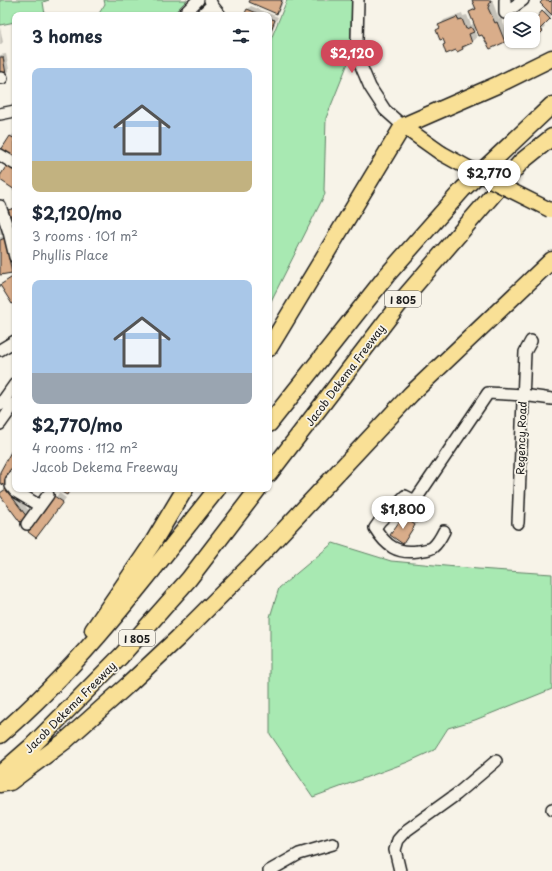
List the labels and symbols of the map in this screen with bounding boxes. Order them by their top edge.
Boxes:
pin: $2,120 [319,40,385,74]
pin: $2,770 [456,160,522,194]
road number: I 805 [385,291,421,307]
street label: Jacob Dekema Freeway [301,321,389,429]
street label: Regency Road [511,401,531,475]
pin: $1,800 [370,496,436,530]
road number: I 805 [119,630,155,646]
street label: Jacob Dekema Freeway [20,657,120,757]

